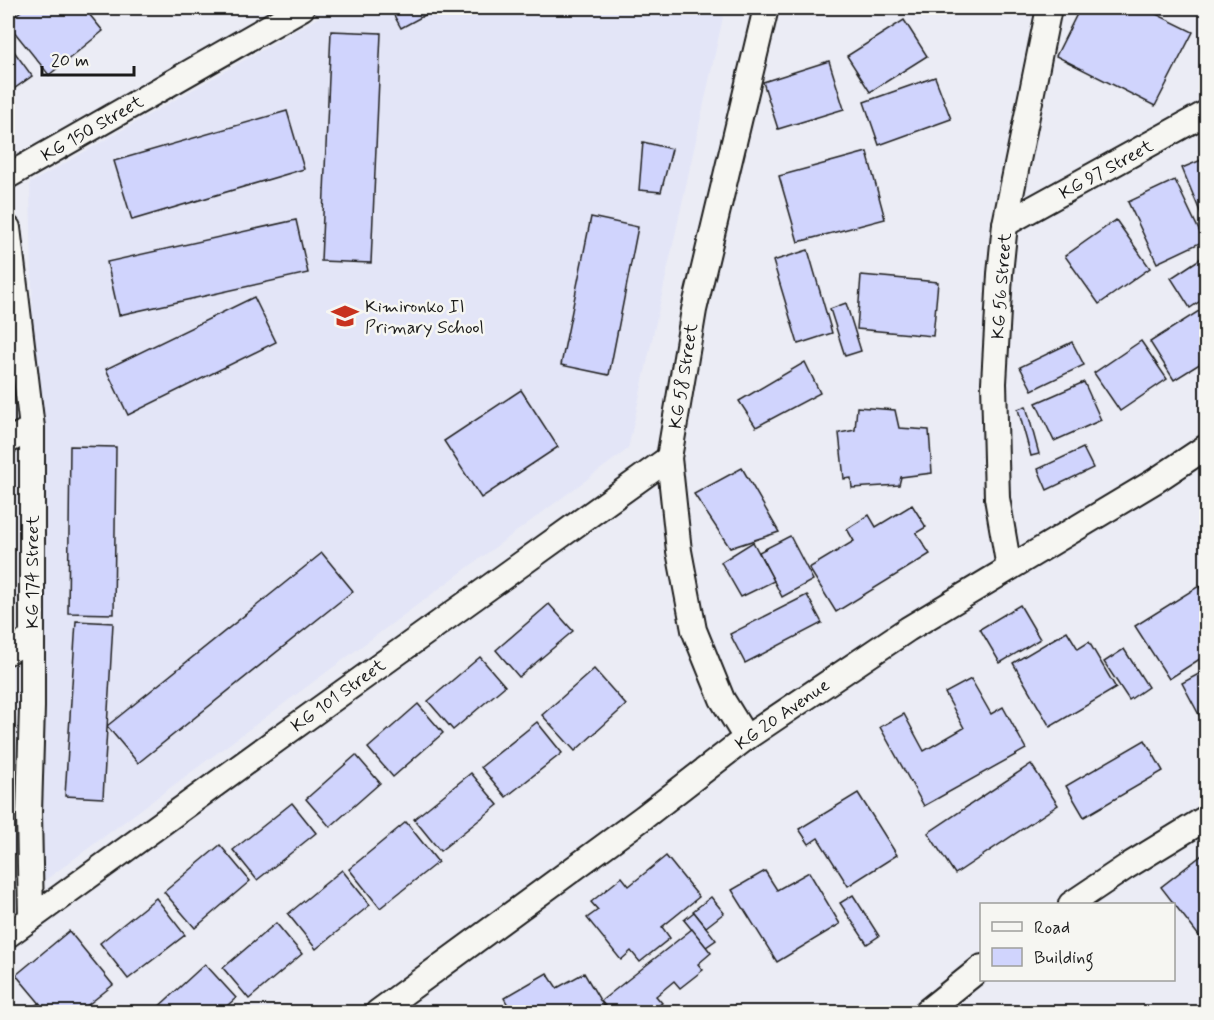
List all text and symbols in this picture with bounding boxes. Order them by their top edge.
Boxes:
scale bar [42,39,134,77]
text: 20 m [51,49,89,73]
street label: KG 150 Street [37,90,148,168]
street label: KG 97 Street [1055,134,1158,206]
street label: KG 56 Street [986,232,1018,340]
place label: Kimironko II Primary School [365,295,484,340]
school or university icon: Kimironko II Primary School [330,301,360,331]
street label: KG 58 Street [664,321,704,431]
street label: KG 174 Street [21,515,45,629]
street label: KG 101 Street [287,653,391,738]
street label: KG 20 Avenue [731,673,835,756]
legend [980,903,1175,981]
text: Road [1034,916,1070,940]
text: Building [1034,946,1094,972]

